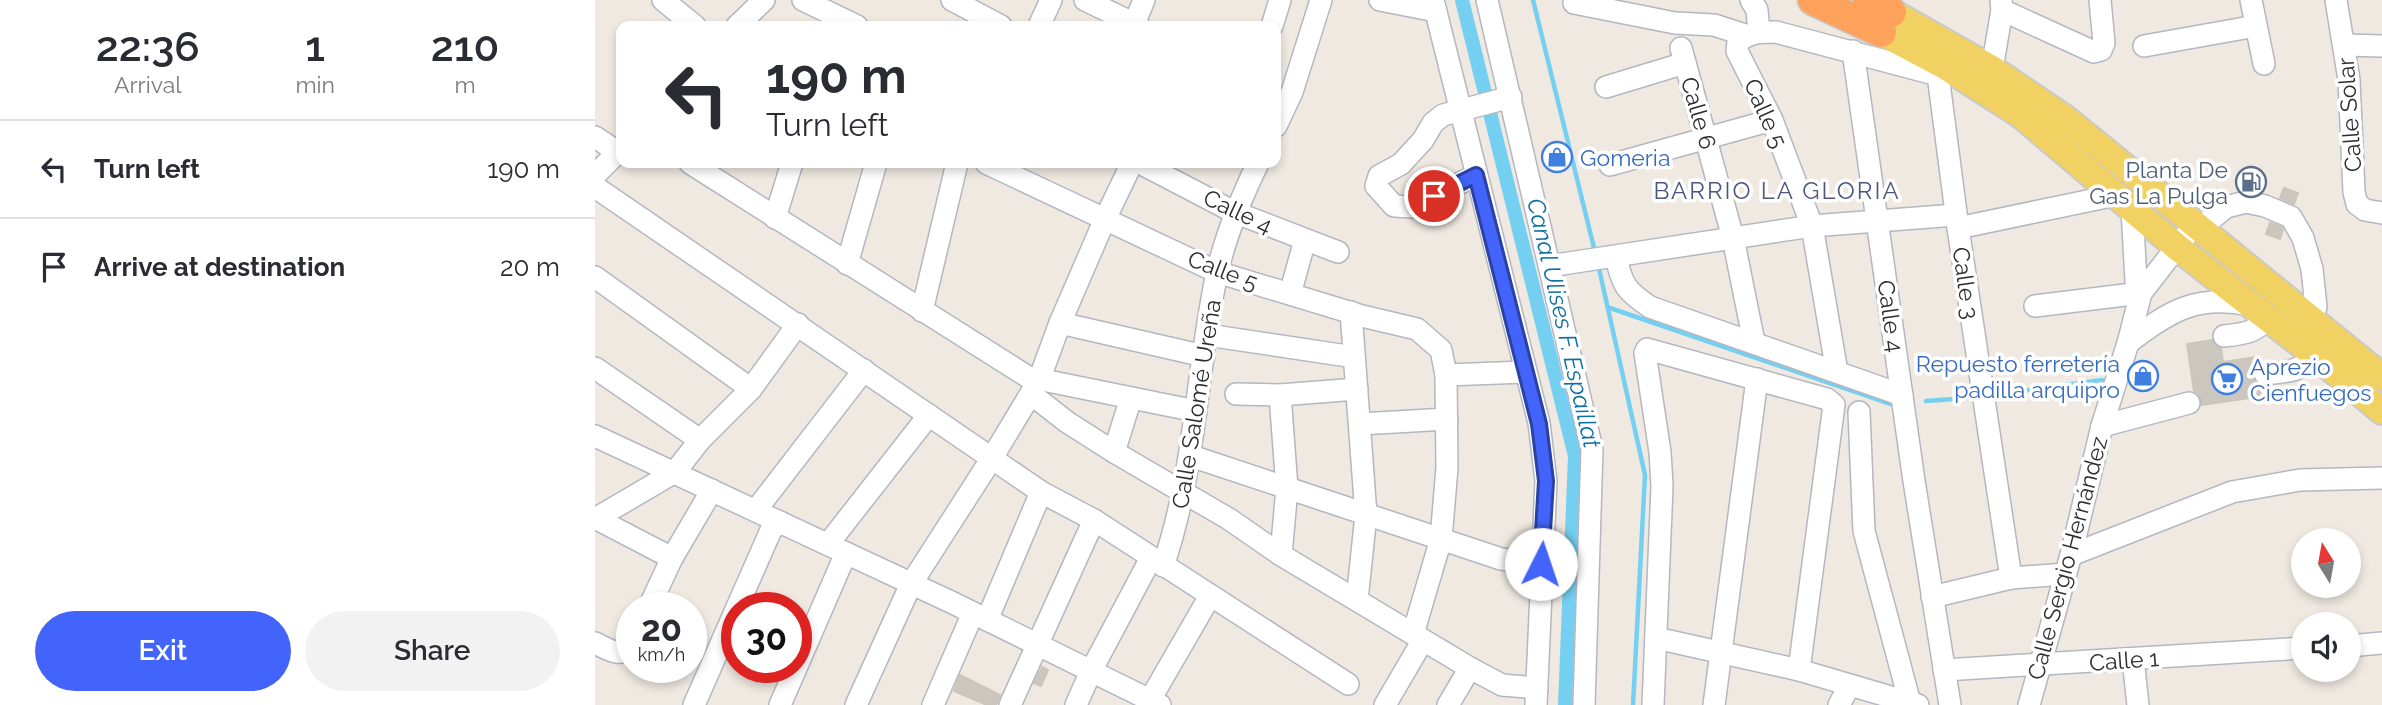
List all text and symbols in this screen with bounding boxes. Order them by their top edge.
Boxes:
text: 22:36 [96,22,200,71]
text: 1 [305,22,325,71]
text: 210 [431,22,499,71]
text: 190 m [766,47,907,104]
icon: left [651,49,742,140]
street label: Calle Solar [2332,57,2366,173]
text: Arrival [114,71,181,98]
text: min [295,71,335,98]
text: m [454,71,476,98]
street label: Calle 6 [1676,74,1722,152]
street label: Calle 5 [1739,74,1793,152]
text: Turn left [766,106,888,143]
shop icon: Gomeria [1540,140,1574,174]
place label: Gomeria [1580,144,1670,171]
icon: left [35,150,73,188]
text: Turn left [94,154,200,184]
text: 190 m [487,154,560,184]
place label: Planta De Gas La Pulga [2089,156,2228,209]
fuel station icon: Planta De Gas La Pulga [2234,165,2268,199]
pin [1404,166,1464,226]
district label: BARRIO LA GLORIA [1653,176,1901,205]
icon: arrive [1415,177,1453,215]
street label: Calle 4 [1199,183,1277,239]
water label: Canal Ulises F. Espaillat [1521,195,1607,451]
street label: Calle 5 [1184,244,1262,296]
street label: Calle 3 [1948,245,1984,321]
icon: arrive [35,248,73,286]
text: Arrive at destination [94,252,345,282]
text: 20 m [500,252,560,282]
street label: Calle 4 [1873,278,1909,354]
street label: Calle Salomé Ureña [1166,297,1226,511]
place label: Repuesto ferretería padilla arquipro [1916,350,2120,403]
place label: Aprezio Cienfuegos [2250,353,2371,406]
shop icon: Repuesto ferretería padilla arquipro [2126,359,2160,393]
supermarket icon: Aprezio Cienfuegos [2210,362,2244,396]
street label: Calle Sergio Hernández [2021,433,2113,683]
position arrow [1504,527,1578,601]
north arrow [2291,528,2361,598]
map controls [2291,528,2361,682]
speed limit sign: 30 [721,592,812,683]
text: 20 [641,608,682,649]
button: Exit [35,611,291,691]
button: Share [305,611,560,691]
button: sound [2291,612,2361,682]
text: km/h [638,644,685,665]
street label: Calle 1 [2088,644,2160,676]

